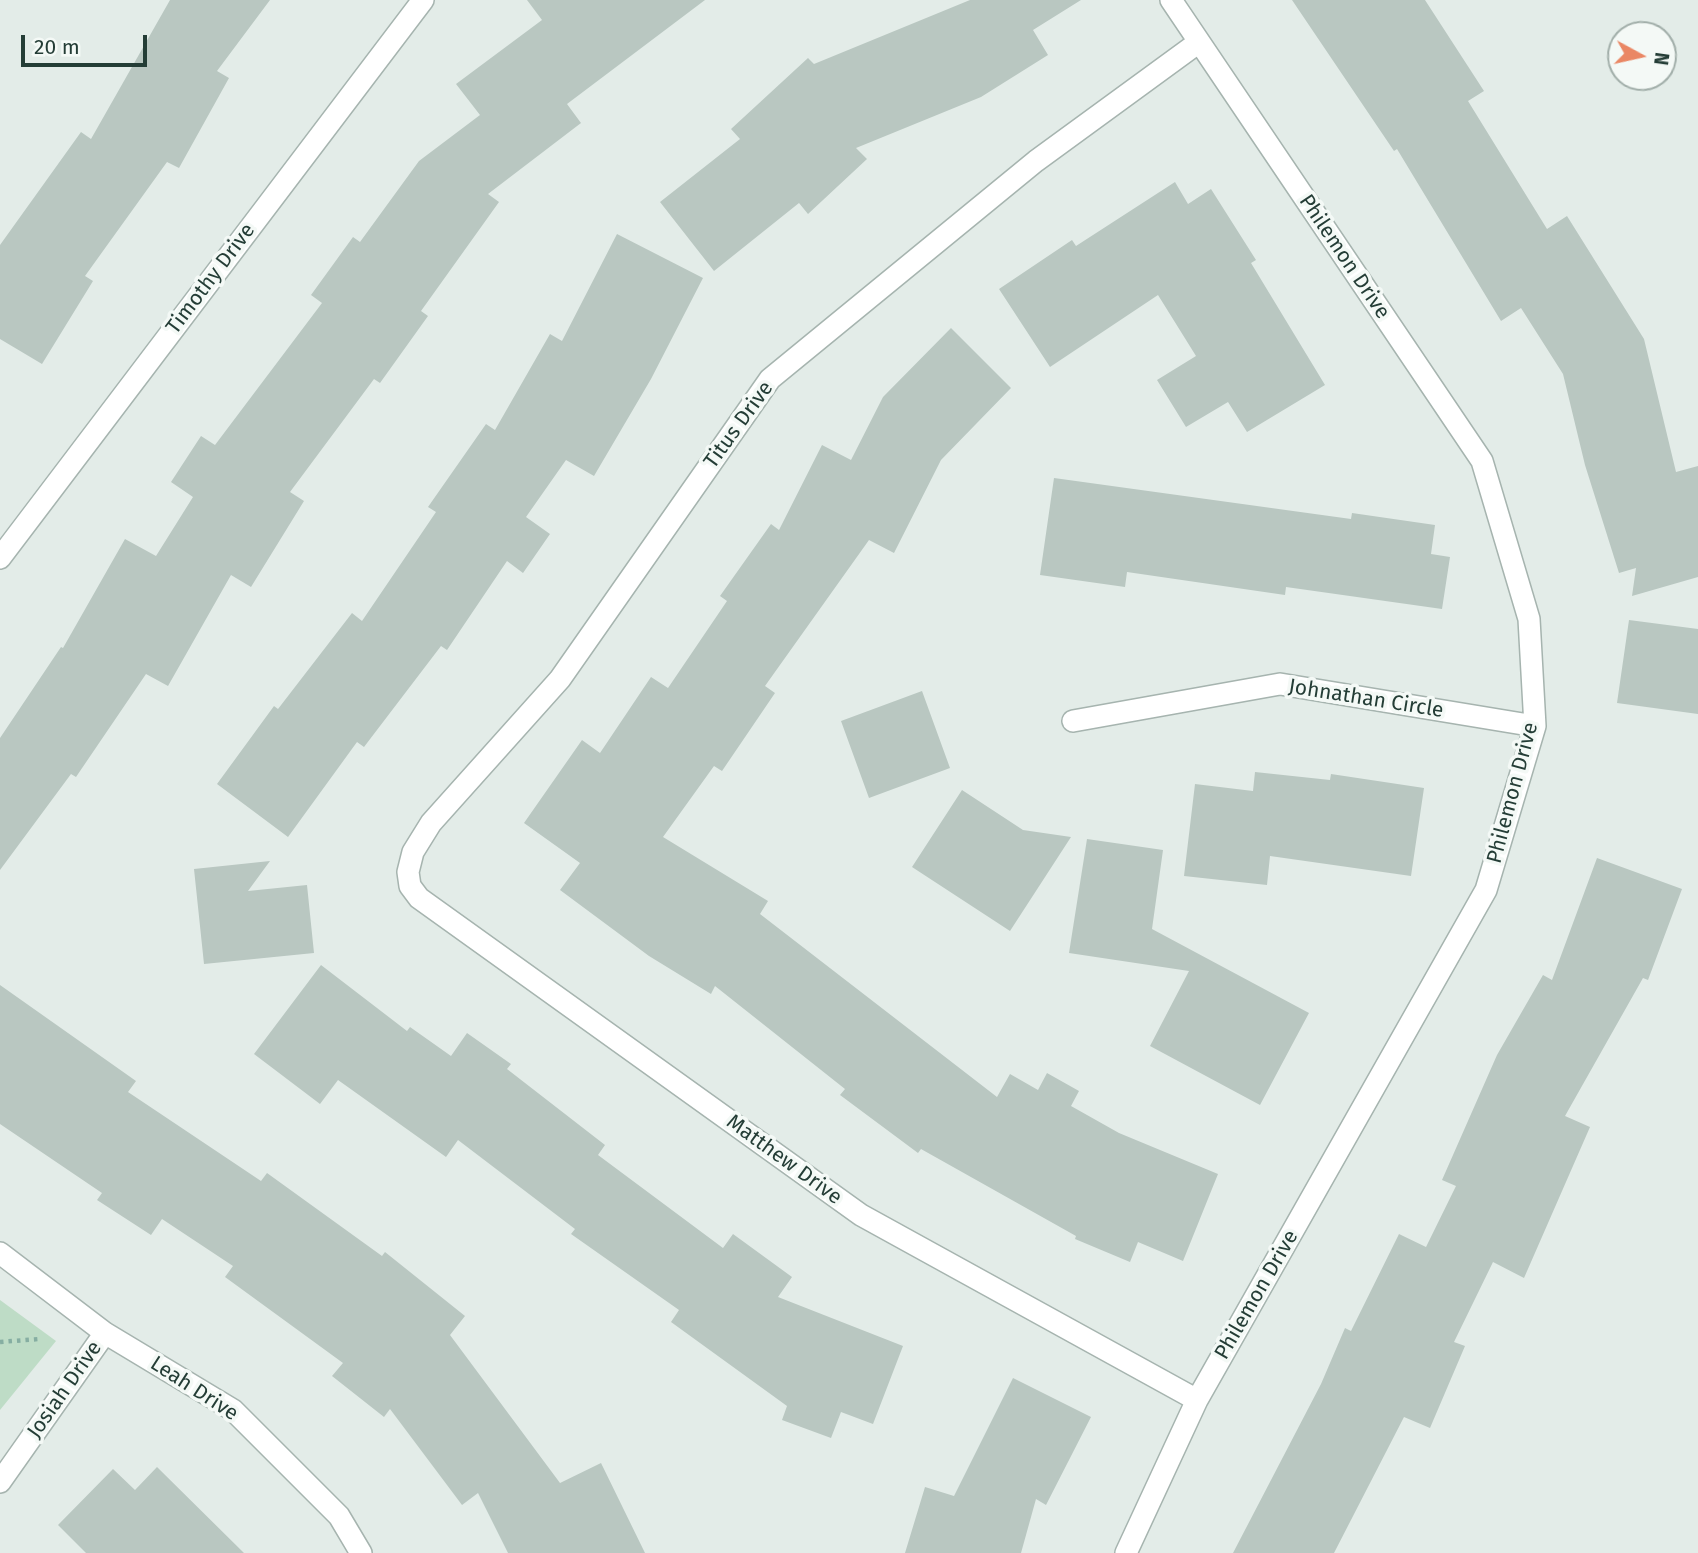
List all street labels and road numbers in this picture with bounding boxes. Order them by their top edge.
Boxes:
street label: Philemon Drive [1293,190,1395,324]
street label: Timothy Drive [161,219,261,339]
street label: Titus Drive [699,377,779,473]
street label: Johnathan Circle [1287,674,1445,724]
street label: Philemon Drive [1482,720,1544,866]
street label: Matthew Drive [721,1110,847,1210]
street label: Philemon Drive [1210,1226,1304,1364]
street label: Josiah Drive [22,1337,108,1443]
street label: Leah Drive [145,1351,243,1427]

